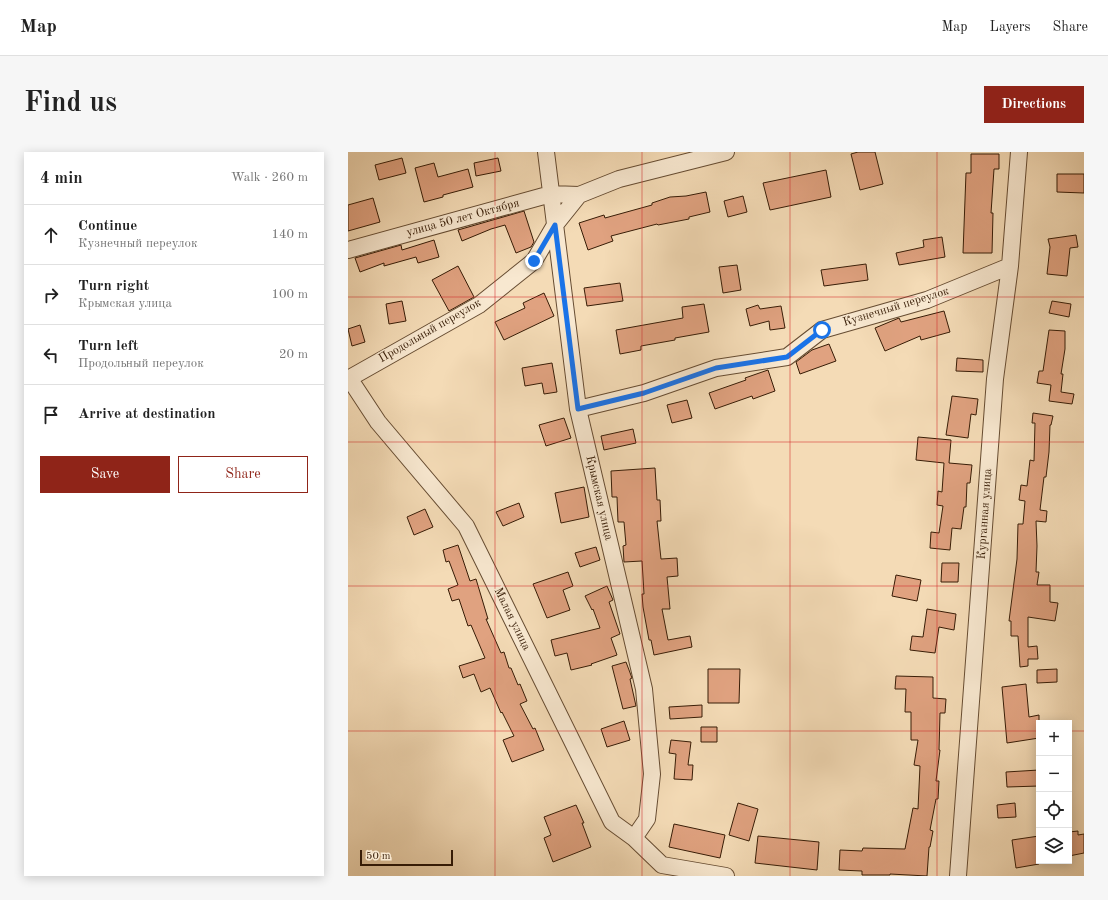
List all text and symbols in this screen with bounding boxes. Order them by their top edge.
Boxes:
text: Map [20,18,57,37]
text: Map [942,20,968,34]
text: Layers [990,20,1031,34]
text: Share [1053,20,1088,34]
button: Directions [984,86,1084,123]
text: Find us [24,90,117,118]
text: 4 min [40,170,83,187]
text: Walk · 260 m [231,171,308,184]
street label: улица 50 лет Октября [405,196,521,239]
text: Continue [78,219,137,234]
icon: ahead [40,224,62,246]
text: 140 m [271,228,308,241]
text: Кузнечный переулок [78,237,197,250]
route end [525,252,543,270]
text: Turn right [78,279,149,294]
icon: right [40,284,62,306]
street label: Кузнечный переулок [842,285,950,329]
text: 100 m [271,288,308,301]
text: Крымская улица [78,297,172,310]
street label: Продольный переулок [377,297,483,365]
route start [813,321,831,339]
text: Turn left [78,339,138,354]
icon: left [40,344,62,366]
text: 20 m [279,348,308,361]
text: Продольный переулок [78,357,204,370]
icon: arrive [40,404,62,426]
text: Arrive at destination [78,407,216,422]
street label: Крымская улица [583,454,615,542]
button: Save [40,456,170,493]
button: Share [178,456,308,493]
street label: Курганная улица [976,468,994,560]
street label: Малая улица [492,586,532,652]
map controls [1036,720,1072,864]
button: + [1036,720,1072,756]
button: − [1036,756,1072,792]
button: locate [1036,792,1072,828]
button: layers [1036,828,1072,864]
scale bar [360,848,453,867]
text: 50 m [366,851,391,862]

